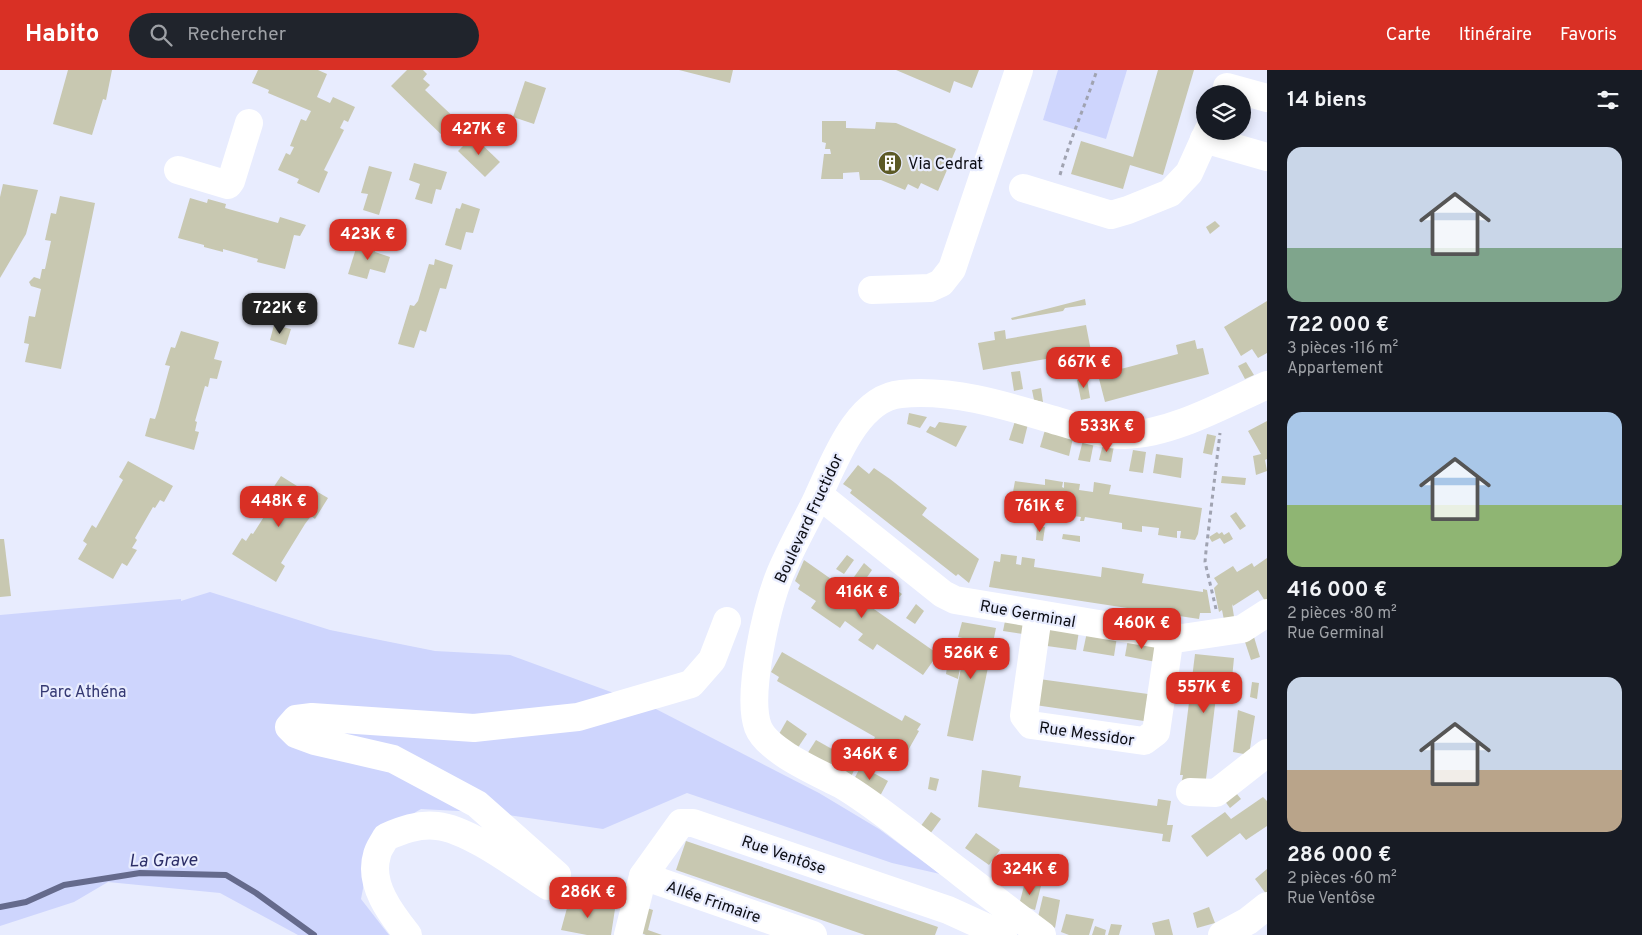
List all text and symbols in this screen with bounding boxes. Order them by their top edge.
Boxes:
search box [129,13,479,58]
text: Habito [25,20,99,50]
icon: search [147,21,175,49]
text: Rechercher [187,23,286,47]
text: Carte [1386,24,1431,47]
text: Itinéraire [1459,24,1532,47]
text: Favoris [1560,24,1617,47]
map controls [1196,85,1251,140]
button: layers [1196,85,1251,140]
icon: filters [1594,86,1622,114]
text: 14 biens [1287,87,1367,114]
pin: 427K € [438,114,520,156]
text: 427K € [452,120,506,140]
building icon: Via Cedrat [877,150,903,176]
place label: Via Cedrat [908,155,983,175]
icon: home [1410,179,1500,269]
pin: 423K € [327,218,409,261]
text: 423K € [340,225,396,245]
pin: 722K € [239,292,321,335]
text: 722K € [253,299,307,319]
text: 722 000 € [1287,312,1389,339]
text: 3 pièces · 116 m² [1287,339,1398,359]
pin: 667K € [1043,346,1125,389]
text: 667K € [1057,353,1111,373]
text: Appartement [1287,359,1383,379]
pin: 533K € [1066,410,1148,453]
text: 533K € [1080,417,1134,437]
icon: home [1410,444,1500,534]
street label: Boulevard Fructidor [771,451,849,587]
pin: 448K € [238,486,320,528]
pin: 761K € [999,490,1081,533]
text: 448K € [251,492,307,512]
text: 761K € [1015,497,1065,517]
pin: 416K € [821,576,903,619]
text: 416 000 € [1287,577,1387,604]
text: 416K € [836,583,888,603]
street label: Rue Germinal [978,597,1077,633]
text: 2 pièces · 80 m² [1287,604,1397,624]
pin: 460K € [1101,608,1183,650]
text: 460K € [1114,614,1170,634]
text: Rue Germinal [1287,624,1384,644]
pin: 526K € [930,638,1012,680]
text: 526K € [944,644,998,664]
pin: 557K € [1163,672,1245,714]
text: 557K € [1177,678,1231,698]
park label: Parc Athéna [39,683,127,703]
icon: home [1410,709,1500,799]
street label: Rue Messidor [1038,718,1136,752]
pin: 346K € [829,738,911,781]
text: 346K € [842,745,898,765]
street label: Rue Ventôse [738,832,828,880]
text: 286 000 € [1287,842,1391,869]
water label: La Grave [129,849,198,874]
pin: 324K € [989,854,1071,896]
text: 324K € [1003,860,1057,880]
text: 2 pièces · 60 m² [1287,869,1397,889]
pin: 286K € [547,876,629,919]
street label: Allée Frimaire [663,877,763,928]
text: 286K € [560,883,616,903]
text: Rue Ventôse [1287,889,1375,909]

